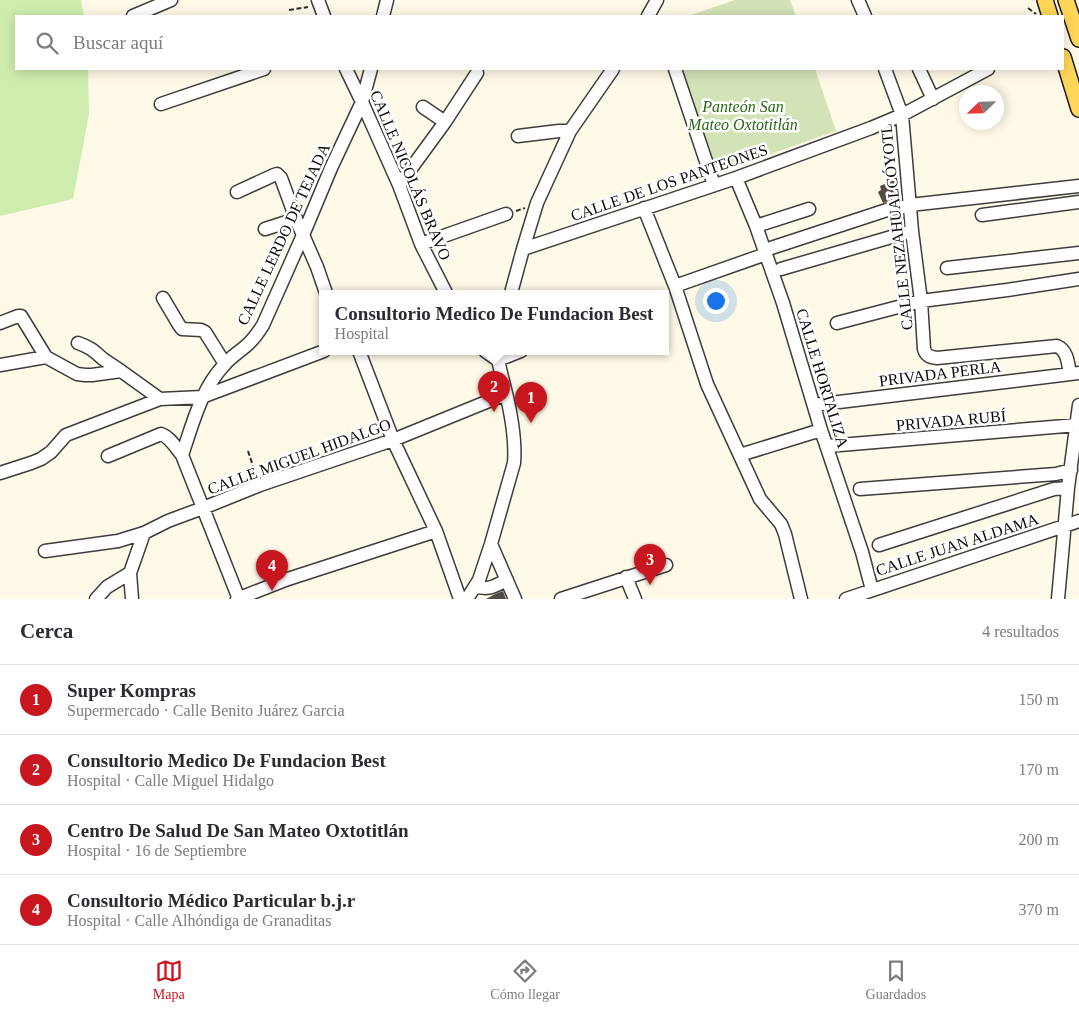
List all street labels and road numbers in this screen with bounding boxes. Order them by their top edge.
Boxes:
street label: CALLE NICOLÁS BRAVO [367,87,455,263]
street label: CALLE NEZAHUALCÓYOTL [876,123,916,331]
street label: CALLE LERDO DE TEJADA [234,140,333,328]
street label: CALLE DE LOS PANTEONES [569,141,770,224]
street label: CALLE HORTALIZA [793,306,852,450]
street label: PRIVADA PERLA [878,358,1003,389]
street label: PRIVADA RUBÍ [895,406,1007,434]
street label: CALLE MIGUEL HIDALGO [205,415,393,498]
street label: CALLE JUAN ALDAMA [874,510,1041,579]

